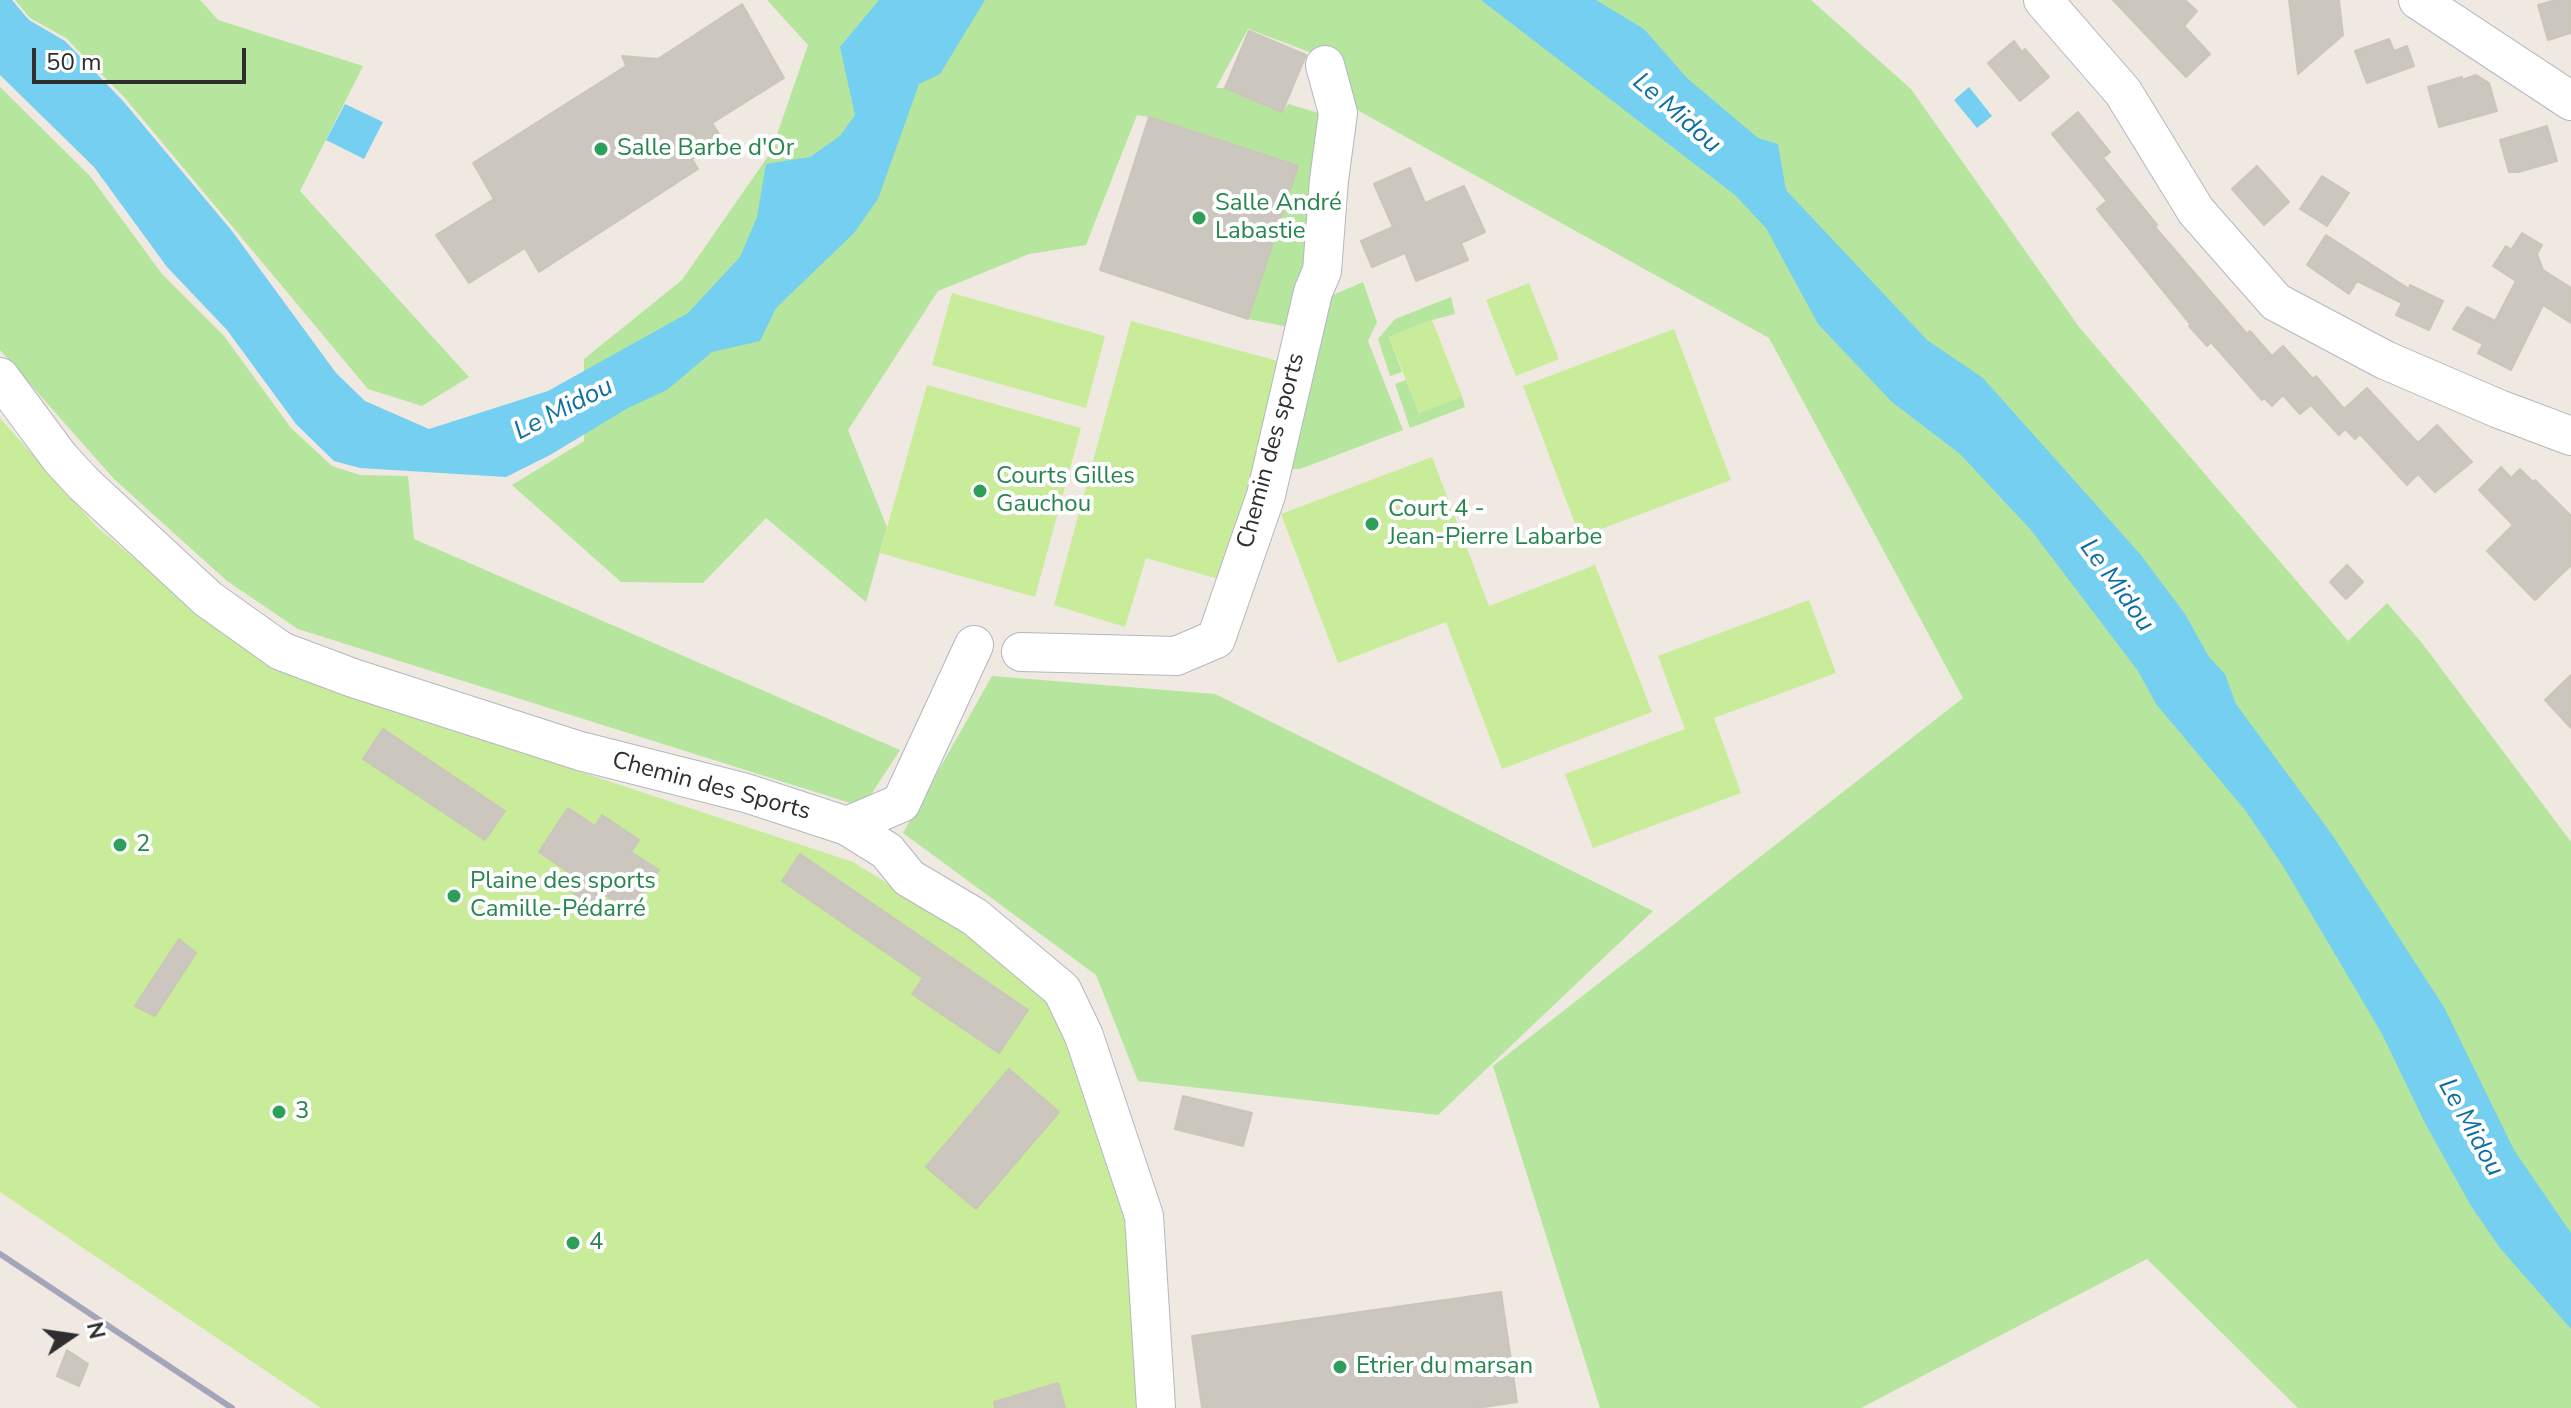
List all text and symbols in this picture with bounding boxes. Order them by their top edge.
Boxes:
scale bar [36,32,250,82]
text: 50 m [46,46,102,78]
water label: Le Midou [1625,67,1727,161]
place label: Salle Barbe d'Or [617,135,794,163]
marker: Salle Barbe d'Or [592,140,610,158]
place label: Salle André Labastie [1215,190,1342,246]
marker: Salle André Labastie [1190,209,1208,227]
street label: Chemin des sports [1232,350,1312,552]
water label: Le Midou [509,372,619,448]
place label: Courts Gilles Gauchou [996,463,1135,519]
marker: Courts Gilles Gauchou [971,482,989,500]
place label: Court 4 - Jean-Pierre Labarbe [1388,496,1602,552]
marker: Court 4 - Jean-Pierre Labarbe [1363,515,1381,533]
water label: Le Midou [2072,534,2160,638]
street label: Chemin des Sports [609,747,813,827]
place label: 2 [136,831,150,859]
marker: 2 [111,836,129,854]
place label: Plaine des sports Camille-Pédarré [470,868,656,924]
marker: Plaine des sports Camille-Pédarré [445,887,463,905]
water label: Le Midou [2430,1074,2510,1182]
place label: 3 [295,1098,309,1126]
marker: 3 [270,1103,288,1121]
place label: 4 [589,1229,603,1257]
marker: 4 [564,1234,582,1252]
north arrow [32,1296,112,1376]
text: N [79,1319,112,1342]
place label: Etrier du marsan [1356,1353,1533,1381]
marker: Etrier du marsan [1331,1358,1349,1376]

